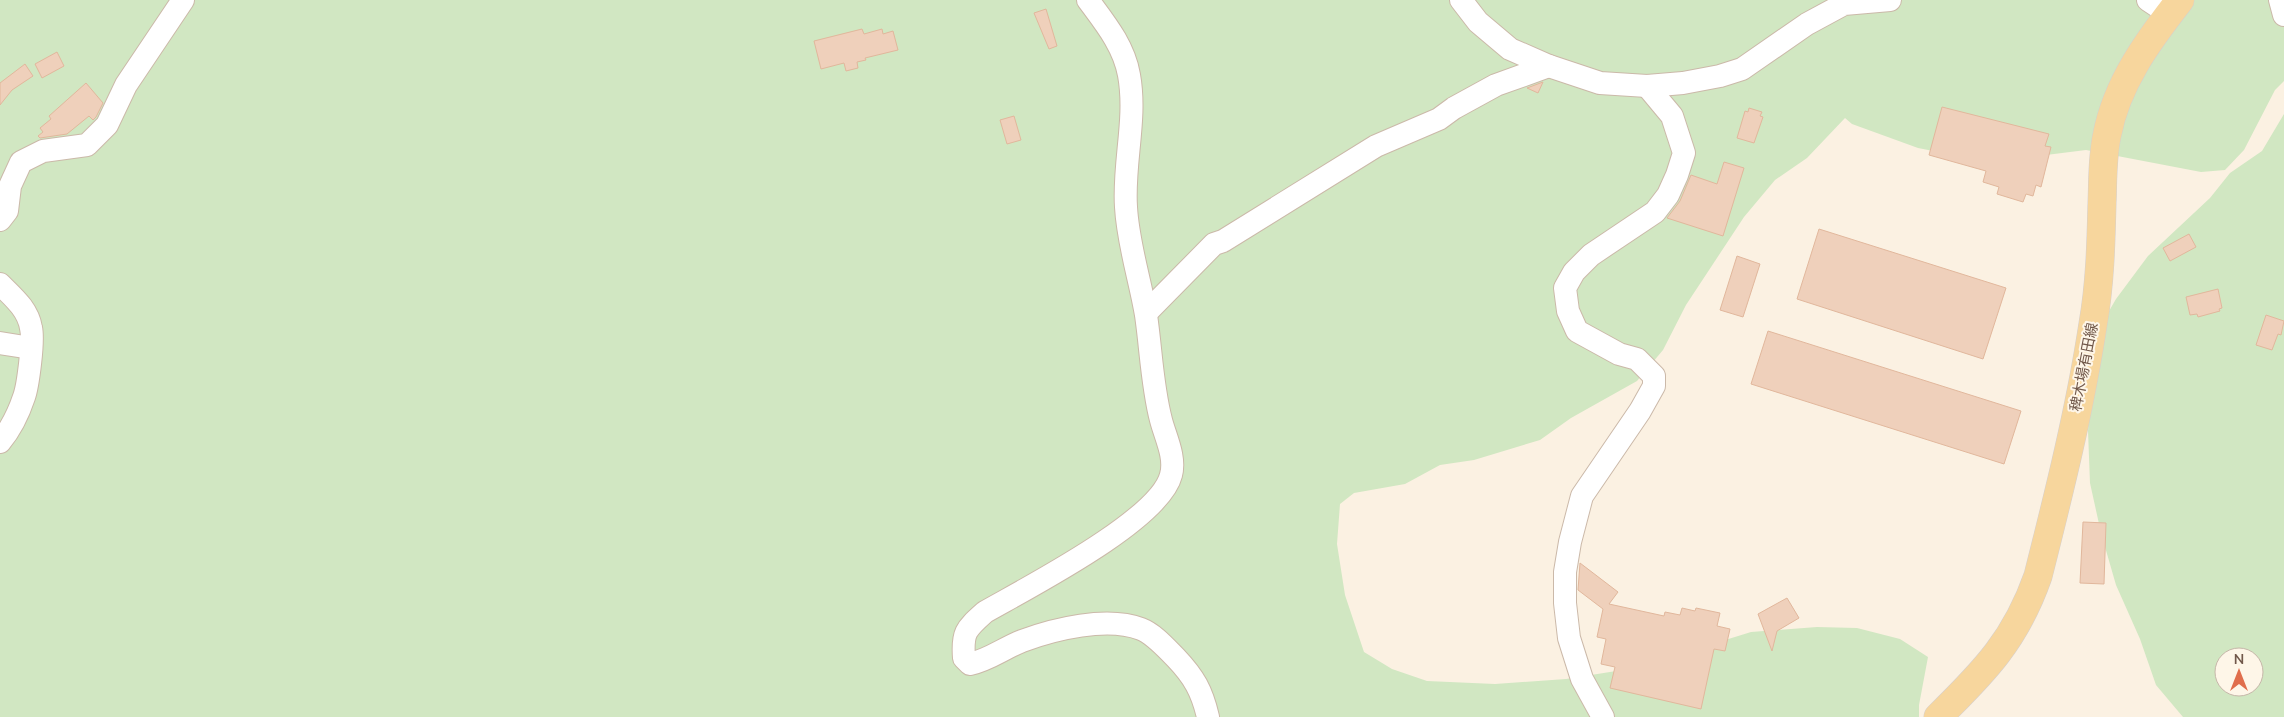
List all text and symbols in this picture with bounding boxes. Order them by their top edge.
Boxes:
street label: 稗木場有田線 [2066,321,2102,413]
north arrow [2214,647,2264,697]
text: N [2234,650,2244,669]

